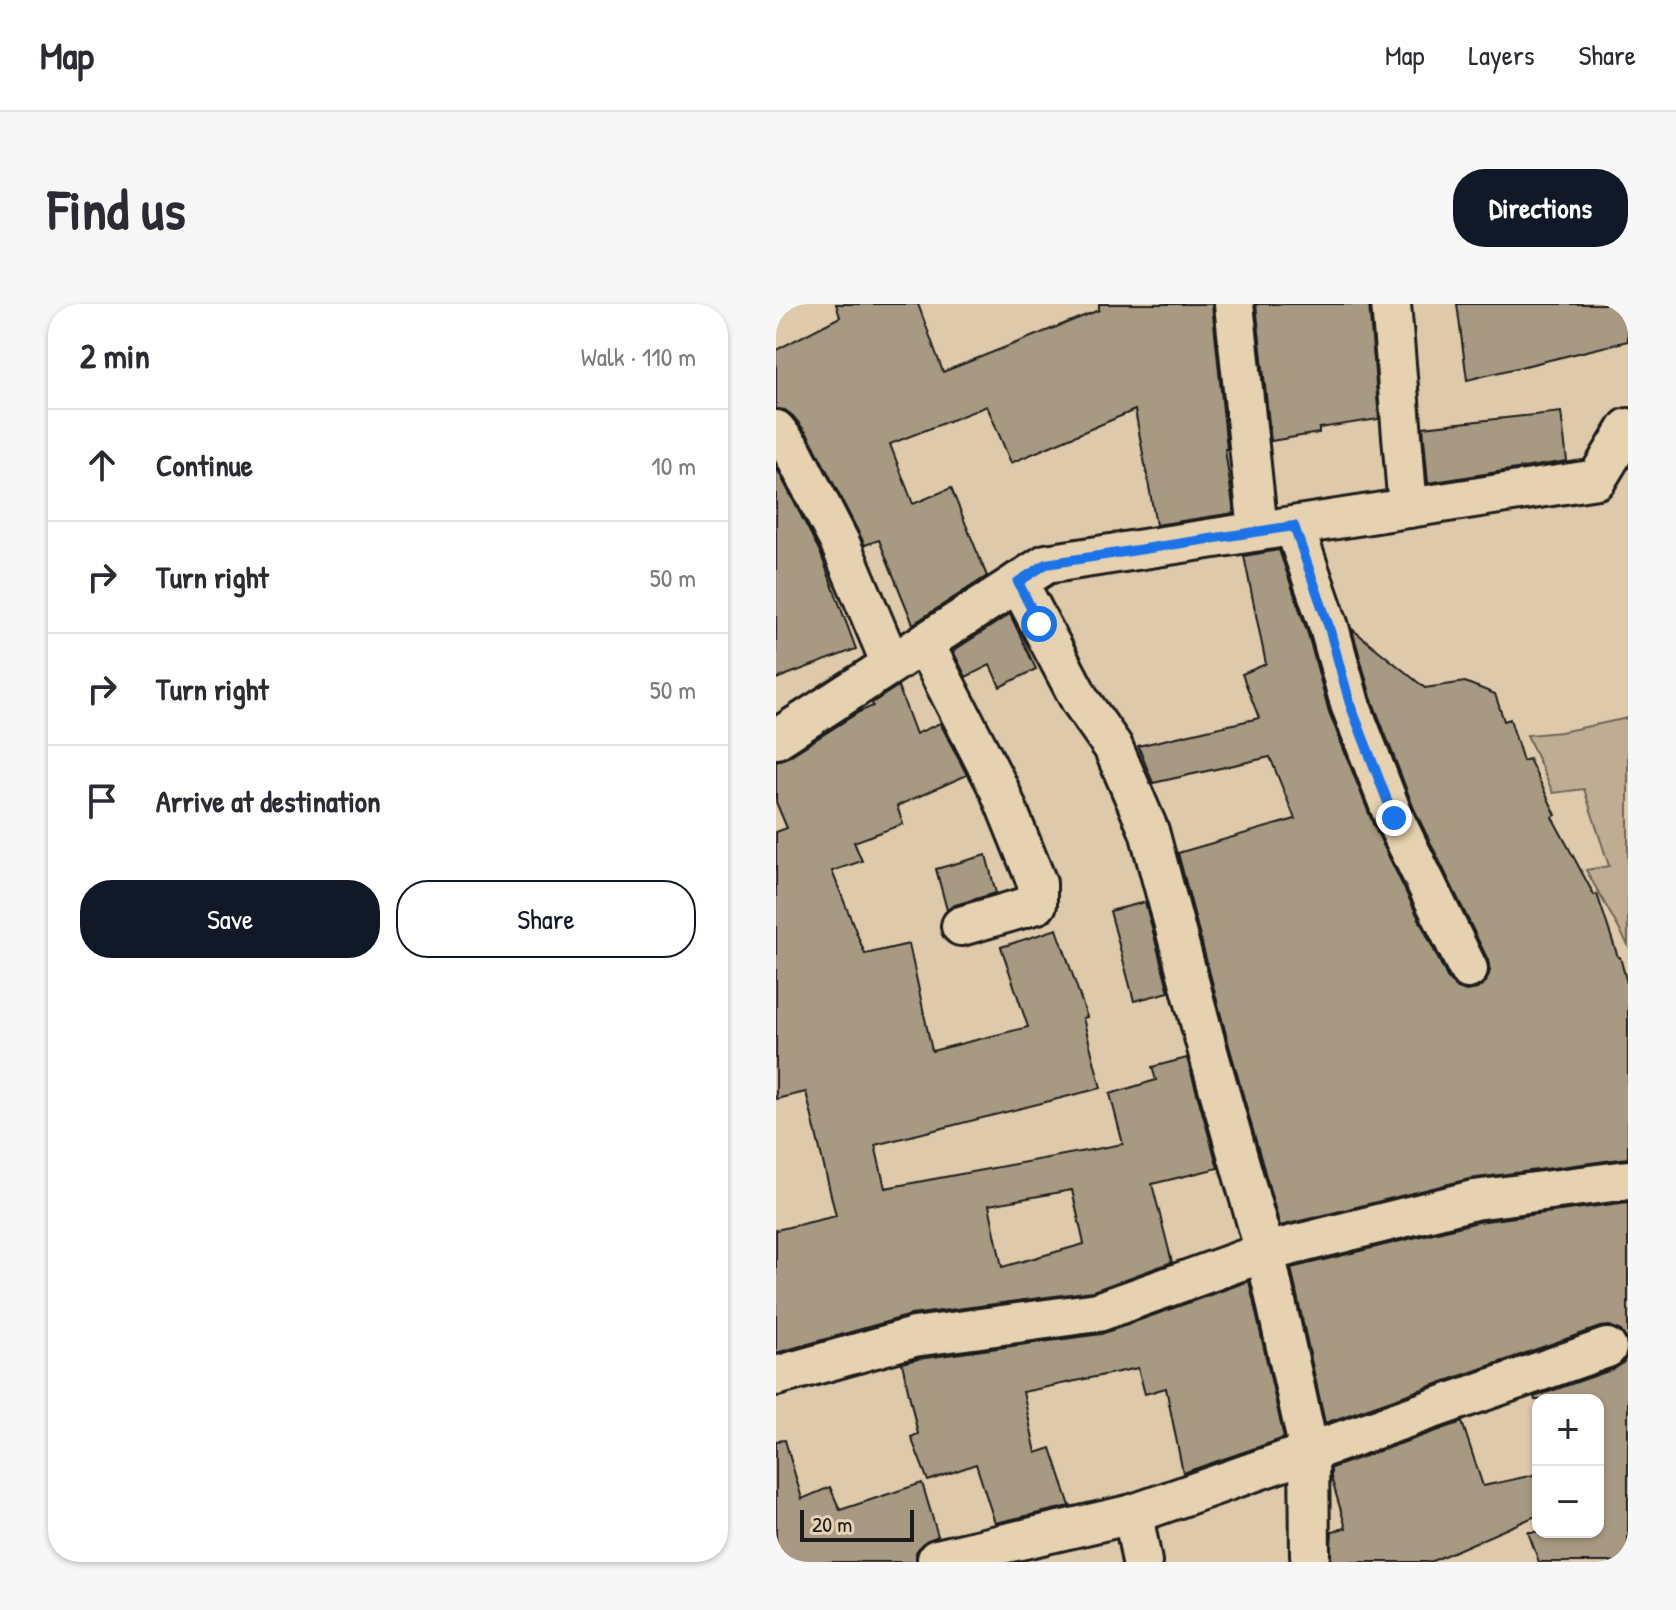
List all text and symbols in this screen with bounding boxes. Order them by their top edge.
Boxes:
text: Map [40,29,94,81]
text: Map [1385,36,1425,74]
text: Layers [1469,36,1534,74]
text: Share [1578,36,1636,74]
button: Directions [1453,169,1628,247]
text: Find us [48,171,186,246]
text: 2 min [80,333,150,379]
text: Walk · 110 m [581,339,696,374]
icon: ahead [80,443,124,487]
text: Continue [156,445,253,485]
text: 10 m [651,448,696,483]
icon: right [80,555,124,599]
text: Turn right [156,557,269,597]
text: 50 m [650,560,696,595]
route start [1021,606,1057,642]
icon: right [80,667,124,711]
text: Turn right [156,669,269,709]
text: 50 m [650,672,696,707]
icon: arrive [80,779,124,823]
text: Arrive at destination [156,781,381,821]
route end [1376,800,1412,836]
button: Save [80,880,380,958]
button: Share [396,880,696,958]
map controls [1532,1394,1604,1538]
button: + [1532,1394,1604,1466]
button: − [1532,1466,1604,1538]
scale bar [800,1506,914,1542]
text: 20 m [812,1509,852,1539]

